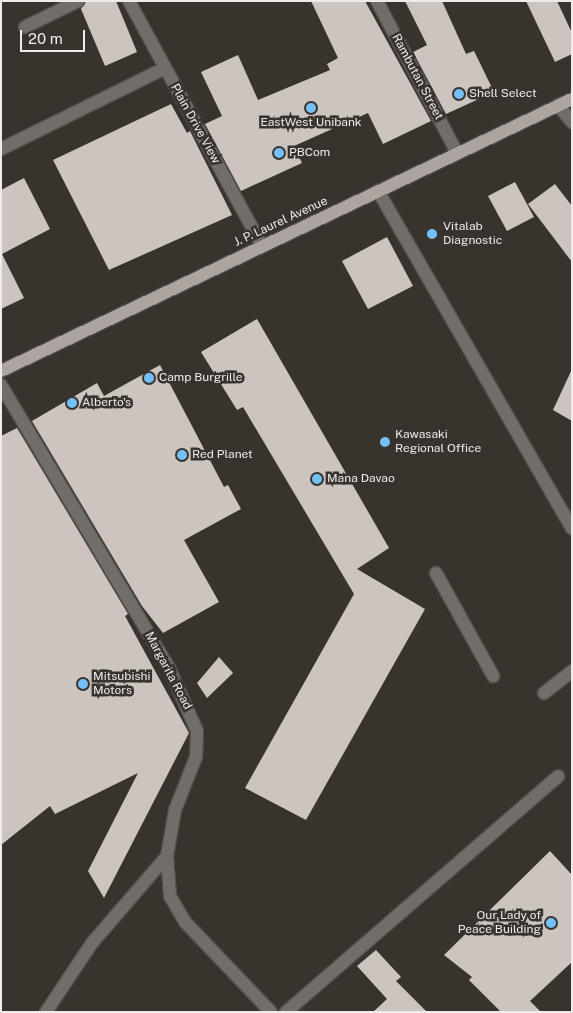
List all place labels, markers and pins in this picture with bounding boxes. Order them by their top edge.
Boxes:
place label: Shell Select [469,87,537,101]
marker: Shell Select [453,88,465,100]
marker: EastWest Unibank [305,102,317,114]
place label: EastWest Unibank [260,116,362,130]
place label: PBCom [289,146,330,160]
marker: PBCom [273,147,285,159]
place label: Vitalab Diagnostic [443,220,502,248]
marker: Vitalab Diagnostic [425,227,439,241]
place label: Camp Burgrille [159,371,243,385]
marker: Camp Burgrille [143,372,155,384]
place label: Alberto's [82,396,131,410]
marker: Alberto's [66,397,78,409]
place label: Kawasaki Regional Office [395,428,481,456]
marker: Kawasaki Regional Office [379,436,391,448]
place label: Red Planet [192,448,253,462]
marker: Red Planet [176,449,188,461]
place label: Mana Davao [327,472,395,486]
marker: Mana Davao [311,473,323,485]
place label: Mitsubishi Motors [93,670,150,698]
marker: Mitsubishi Motors [77,678,89,690]
place label: Our Lady of Peace Building [458,909,541,937]
marker: Our Lady of Peace Building [545,917,557,929]

